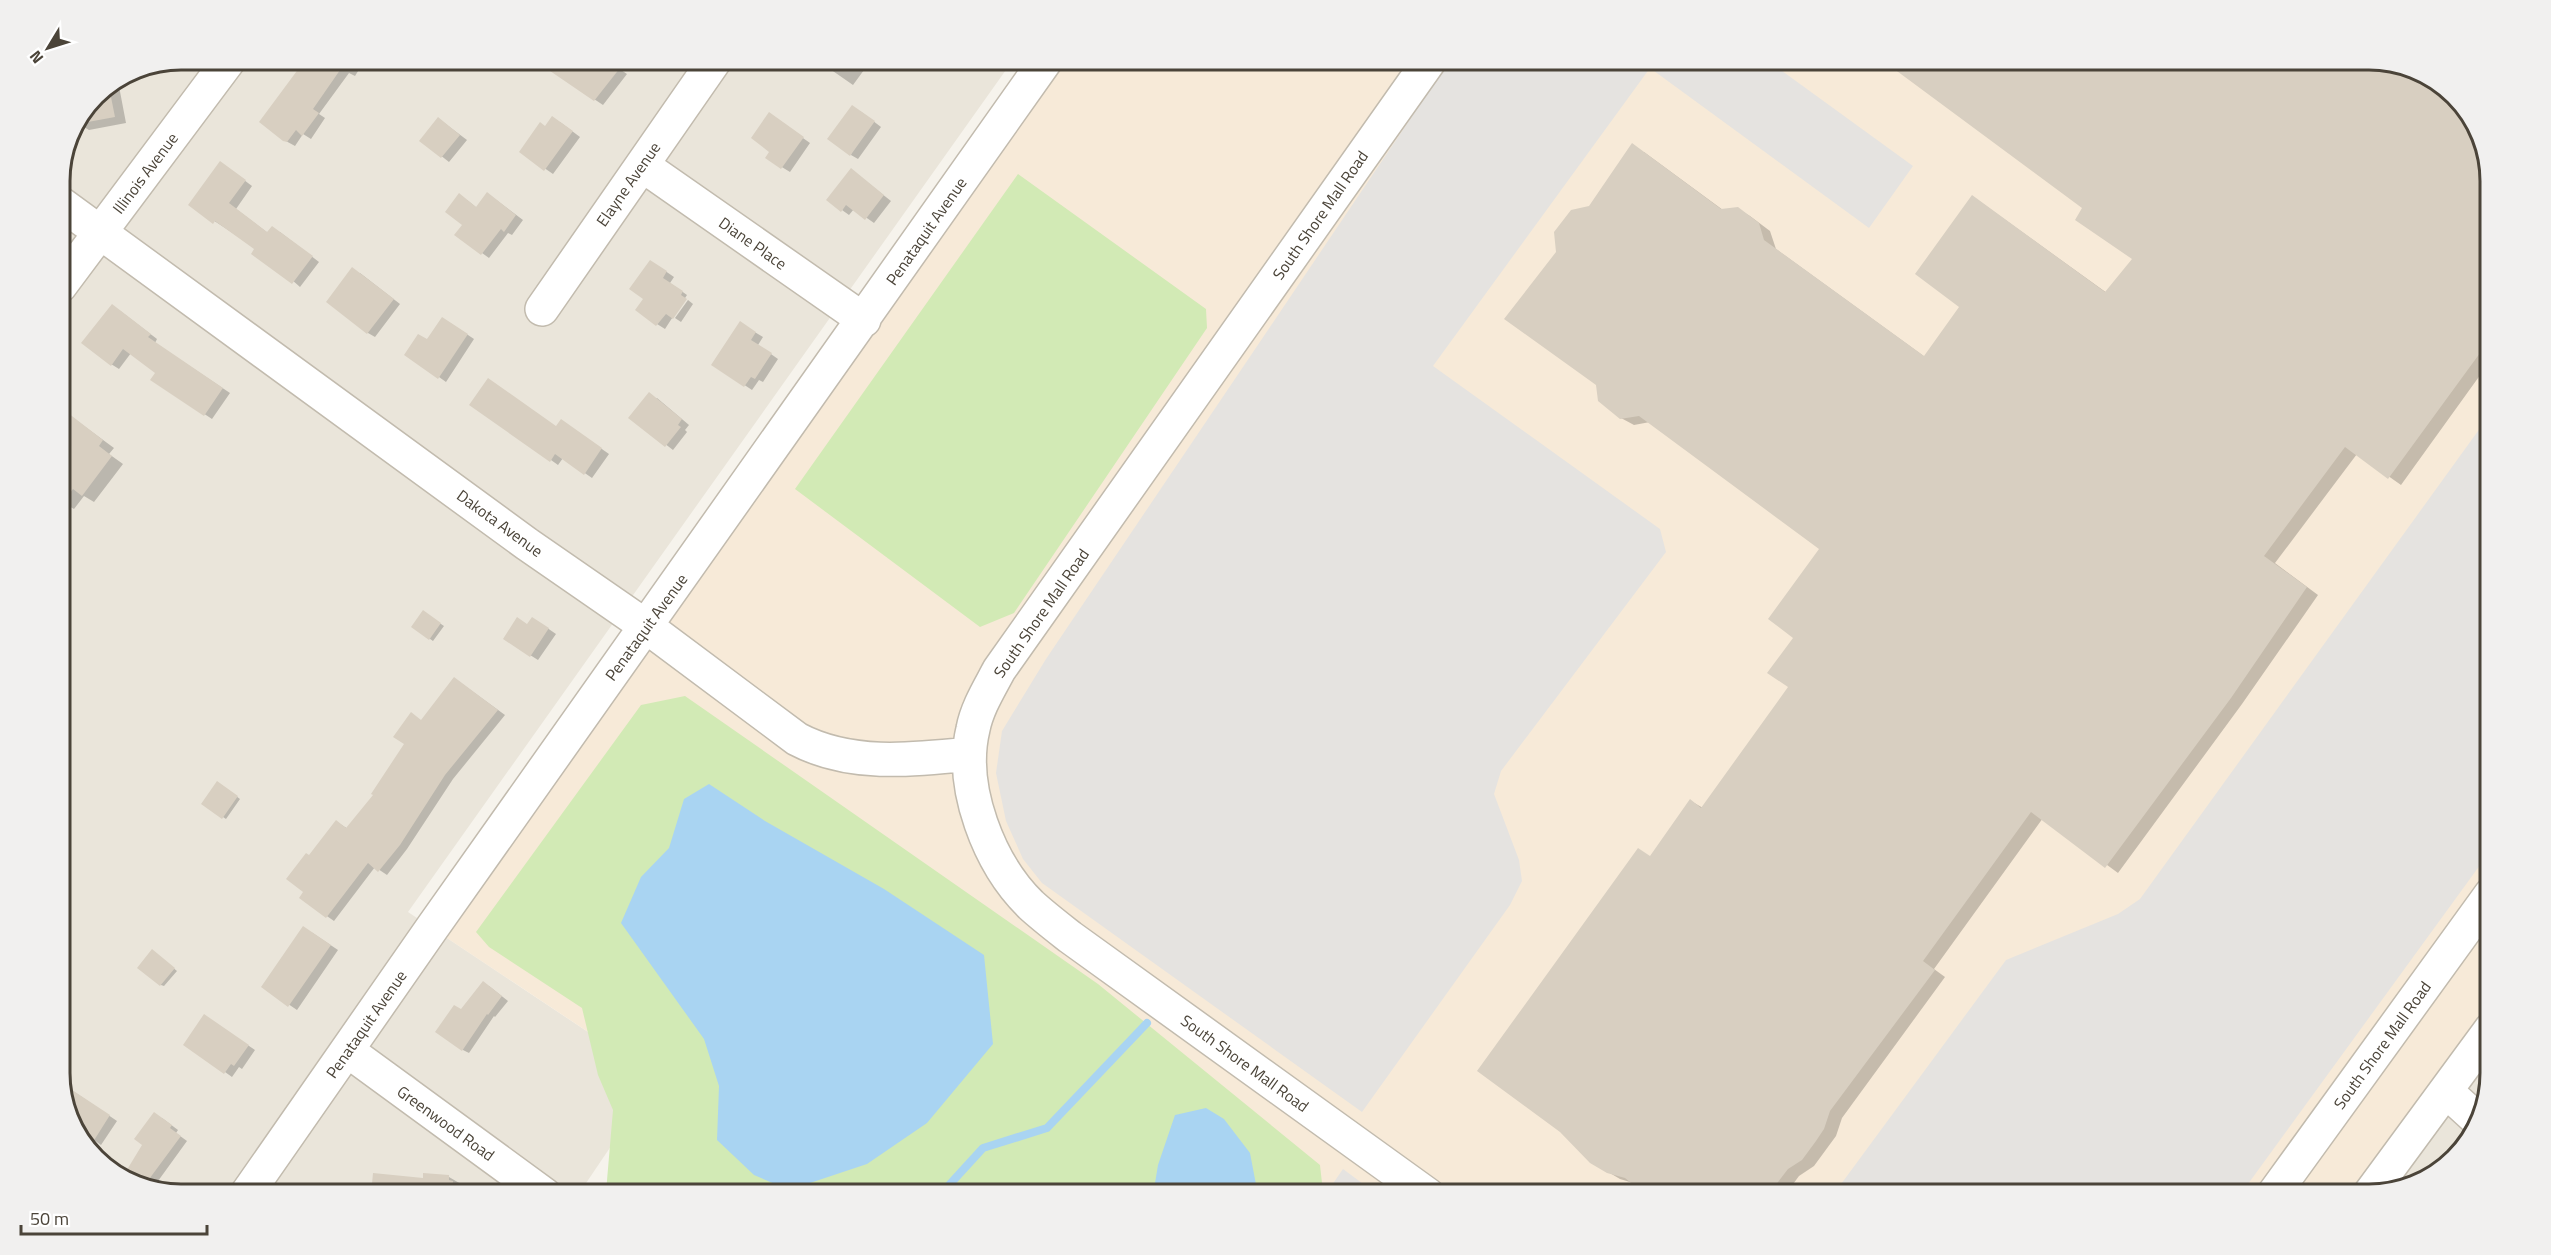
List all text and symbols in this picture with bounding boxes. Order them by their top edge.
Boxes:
north arrow [18,18,78,78]
text: N [23,45,49,69]
street label: Illinois Avenue [106,127,184,219]
street label: Elayne Avenue [590,137,666,231]
street label: South Shore Mall Road [1266,145,1374,285]
street label: Penataquit Avenue [880,172,972,290]
street label: Diane Place [714,211,792,275]
street label: Dakota Avenue [452,483,548,563]
street label: South Shore Mall Road [987,543,1095,683]
street label: Penataquit Avenue [599,568,693,686]
street label: Penataquit Avenue [320,965,412,1083]
street label: South Shore Mall Road [2327,976,2437,1114]
street label: South Shore Mall Road [1176,1008,1314,1118]
street label: Greenwood Road [392,1079,500,1167]
scale bar [21,1198,207,1236]
text: 50 m [30,1205,69,1232]

